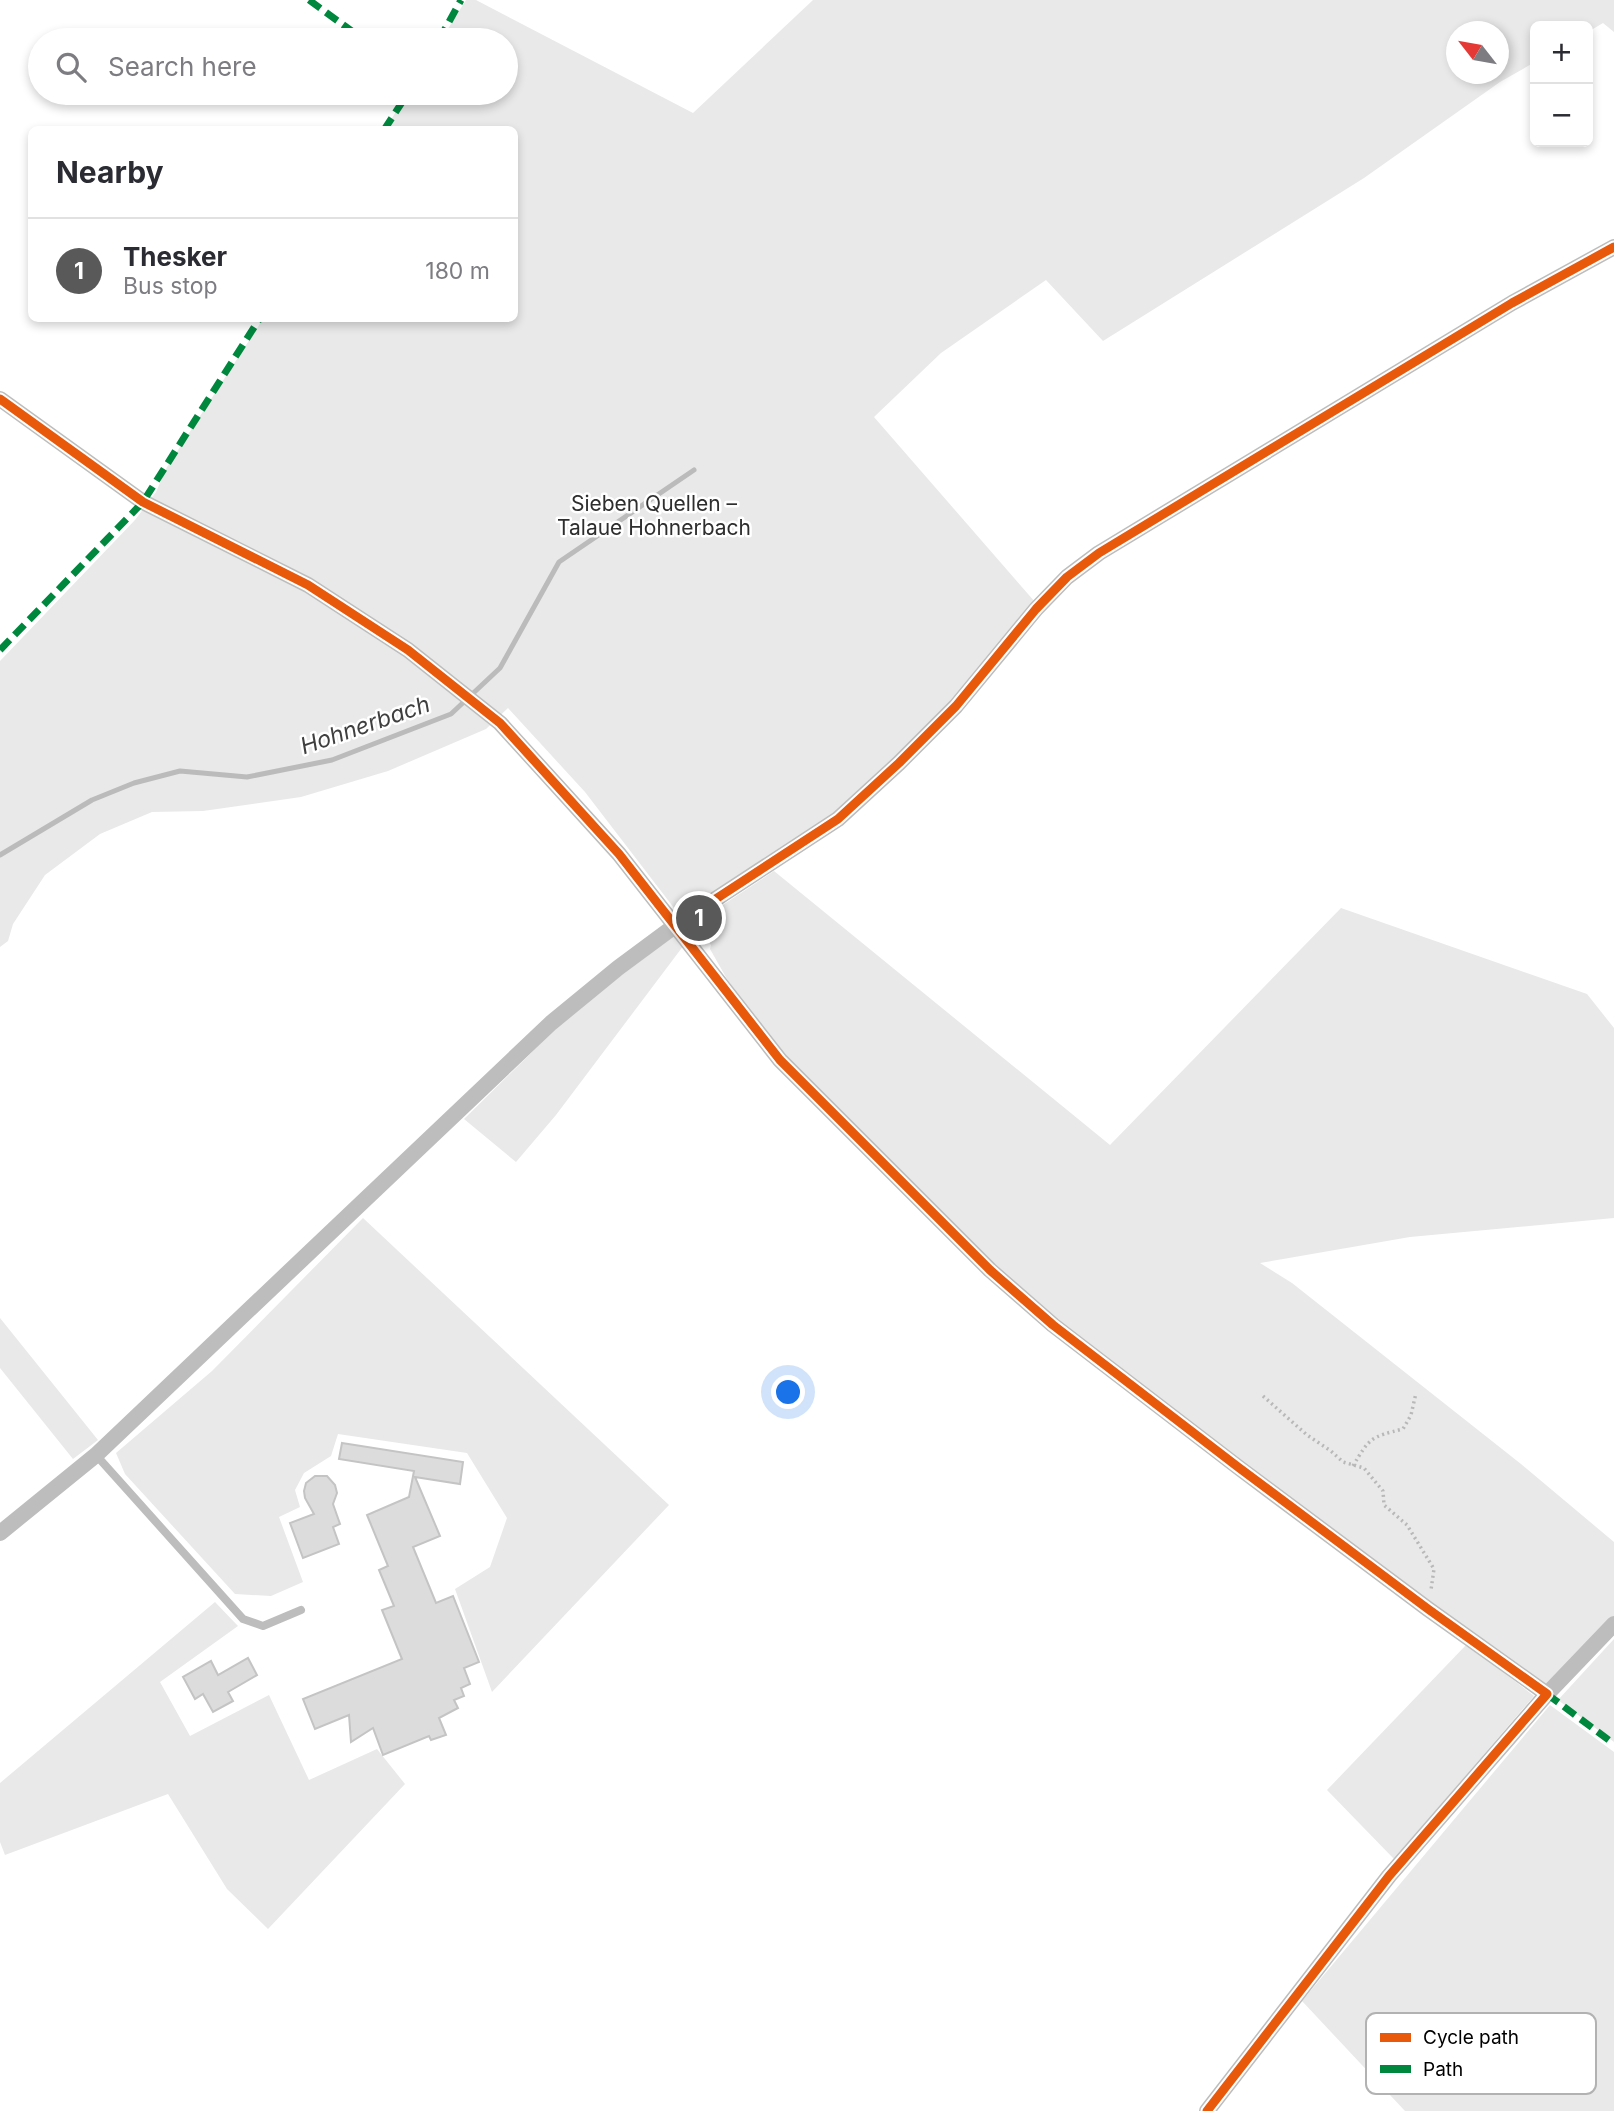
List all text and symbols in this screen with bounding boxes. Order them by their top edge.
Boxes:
north arrow [1446,21,1509,84]
map controls [1530,21,1593,147]
button: + [1530,21,1593,84]
search box [28,28,518,105]
icon: search [52,48,90,86]
text: Search here [108,51,257,82]
button: − [1530,84,1593,147]
text: Nearby [56,154,164,190]
text: Thesker [123,241,227,272]
text: 1 [74,257,84,285]
text: 180 m [425,257,490,285]
text: Bus stop [123,272,218,300]
park label: Sieben Quellen – Talaue Hohnerbach [557,491,751,540]
water label: Hohnerbach [296,690,434,760]
pin: 1 [676,892,722,944]
your location [771,1375,805,1409]
legend [1366,2013,1596,2094]
text: Cycle path [1423,2026,1519,2049]
text: Path [1423,2058,1463,2081]

